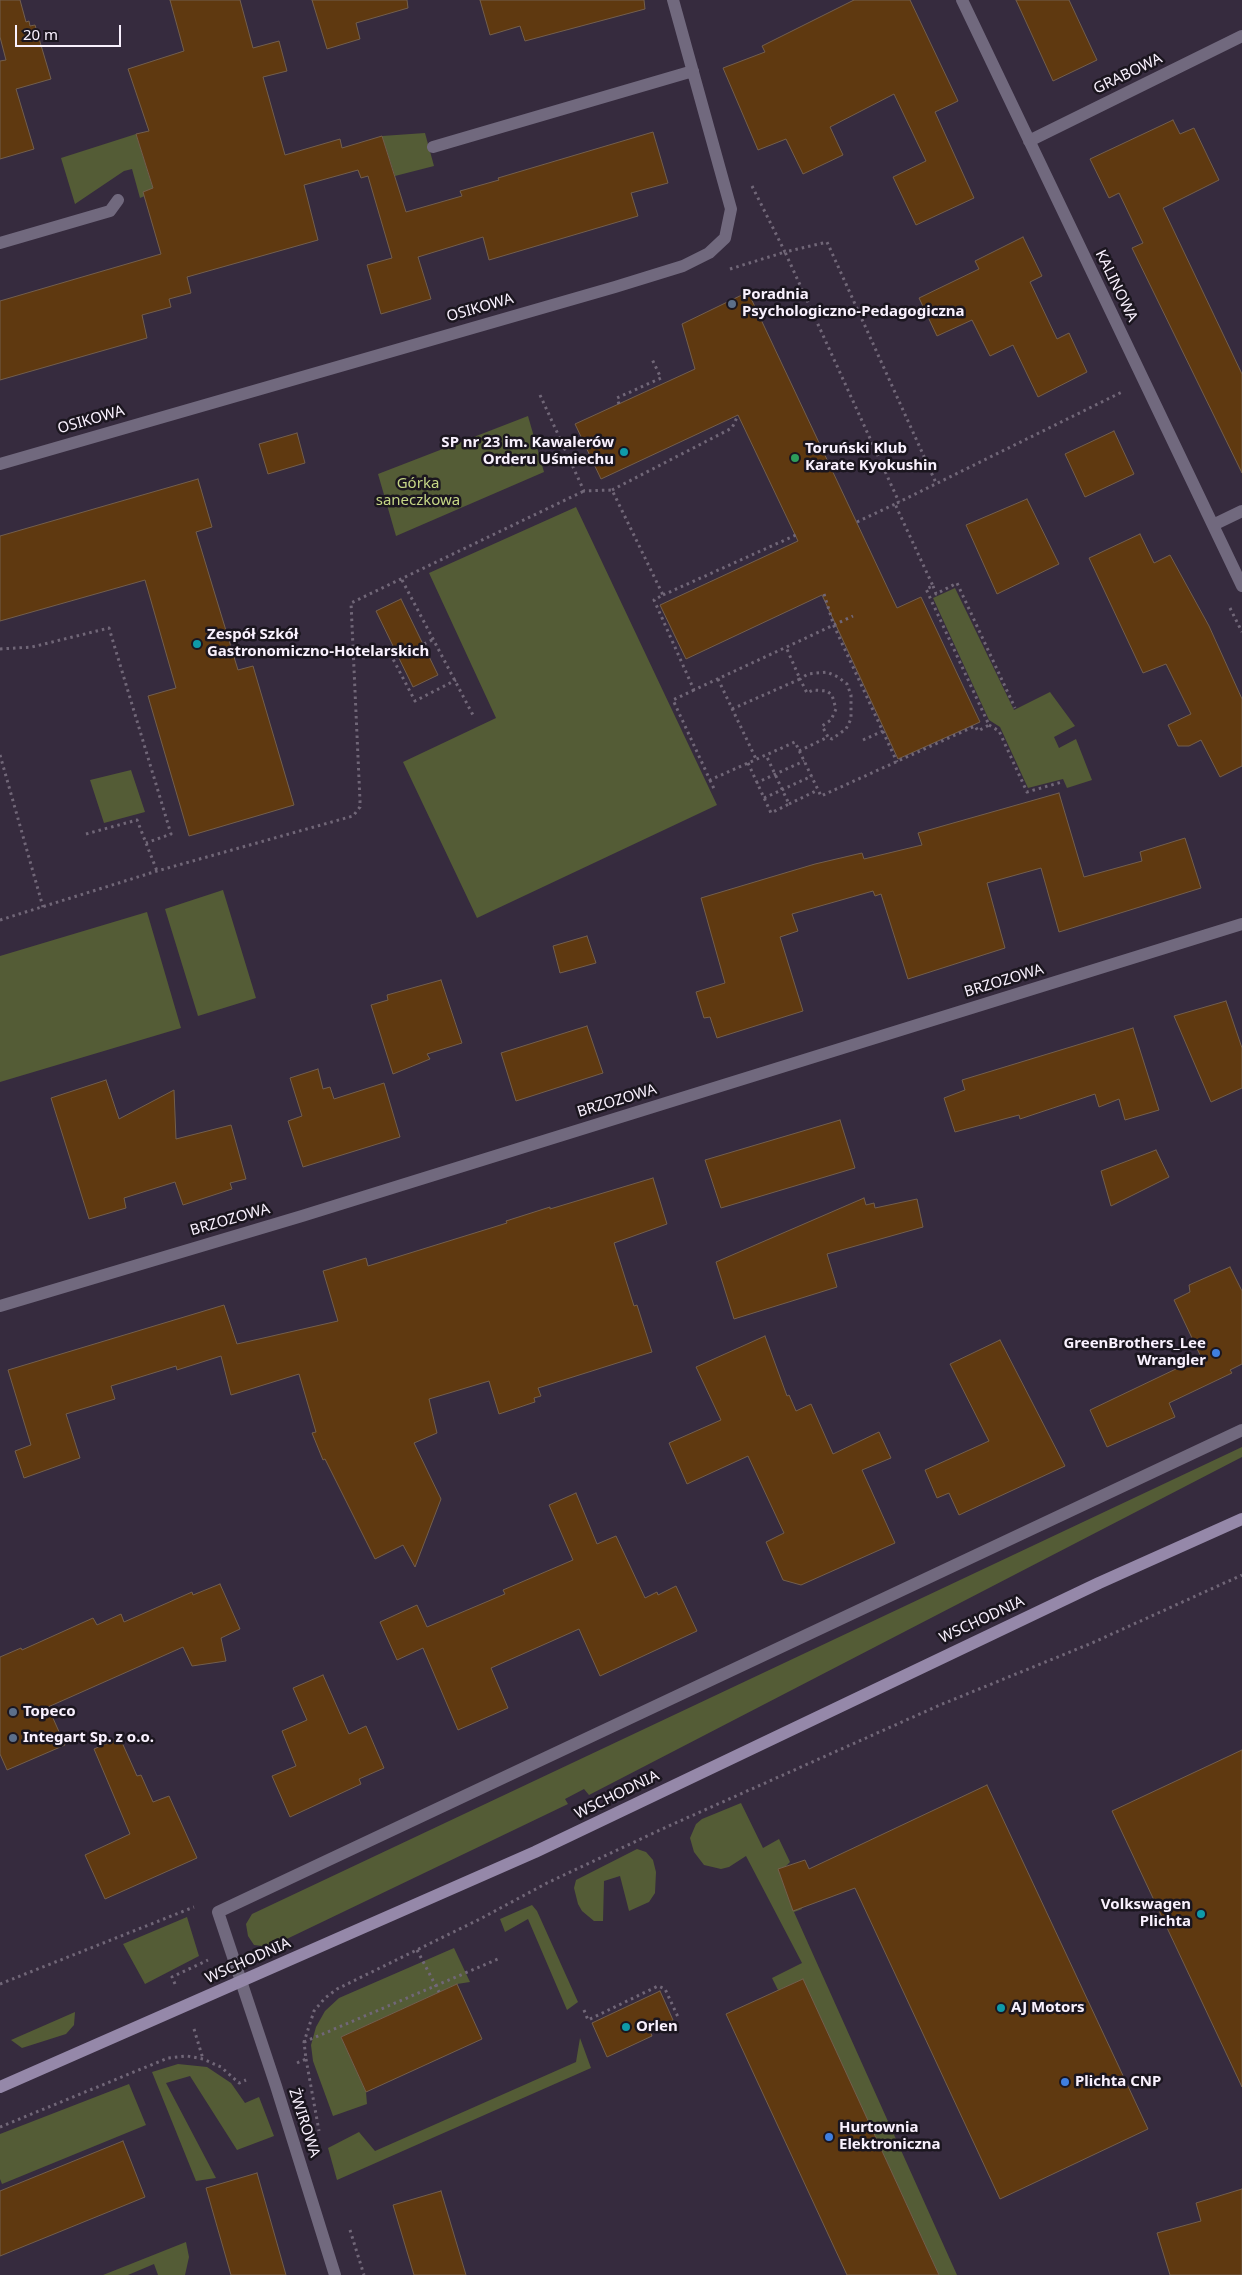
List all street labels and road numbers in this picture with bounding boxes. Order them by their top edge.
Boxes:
street label: GRABOWA [1091,50,1165,98]
street label: KALINOWA [1091,247,1141,325]
street label: OSIKOWA [445,290,515,326]
street label: OSIKOWA [56,402,126,438]
street label: BRZOZOWA [962,960,1046,1002]
street label: BRZOZOWA [575,1080,659,1122]
street label: BRZOZOWA [188,1200,272,1240]
street label: WSCHODNIA [937,1593,1027,1647]
street label: WSCHODNIA [572,1767,662,1823]
street label: WSCHODNIA [203,1934,293,1988]
street label: ŻWIROWA [284,2086,324,2160]

